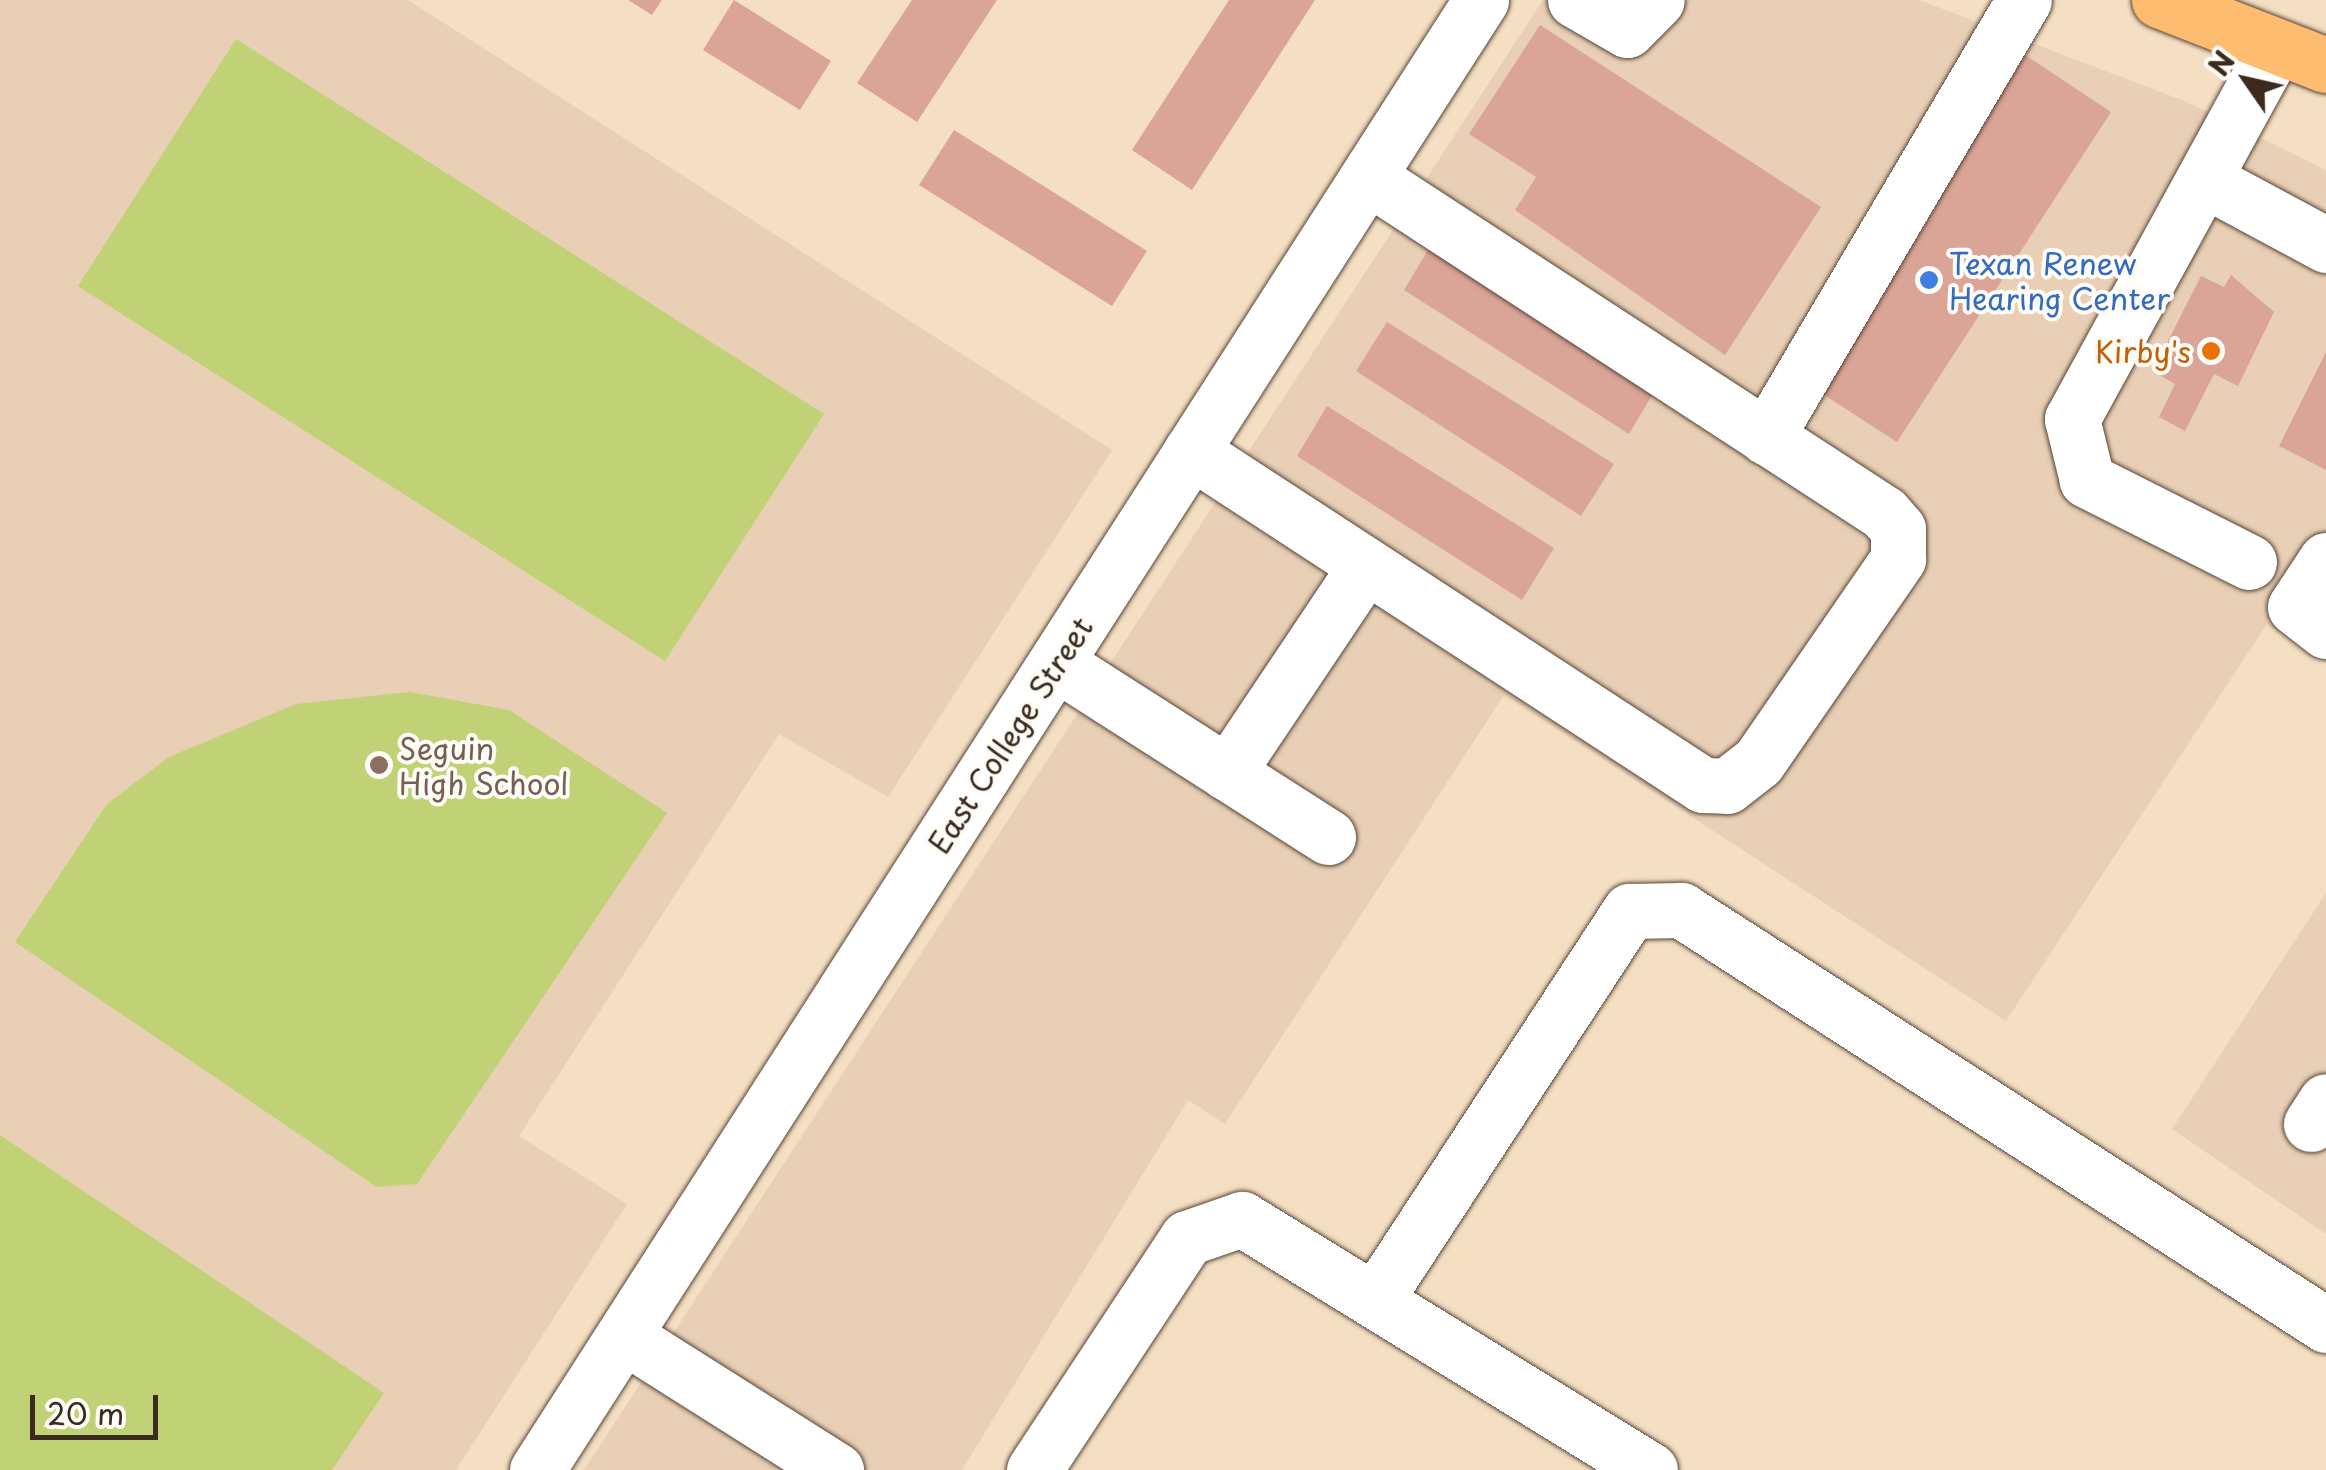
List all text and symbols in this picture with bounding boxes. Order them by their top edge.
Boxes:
north arrow [2196,30,2296,130]
text: N [2197,42,2245,84]
place label: Texan Renew Hearing Center [1949,245,2171,316]
marker: Texan Renew Hearing Center [1918,269,1940,291]
place label: Kirby's [2095,333,2191,369]
marker: Kirby's [2200,340,2222,362]
street label: East College Street [920,610,1100,860]
place label: Seguin High School [399,730,570,800]
marker: Seguin High School [368,754,390,776]
scale bar [35,1375,162,1437]
text: 20 m [47,1390,124,1435]

